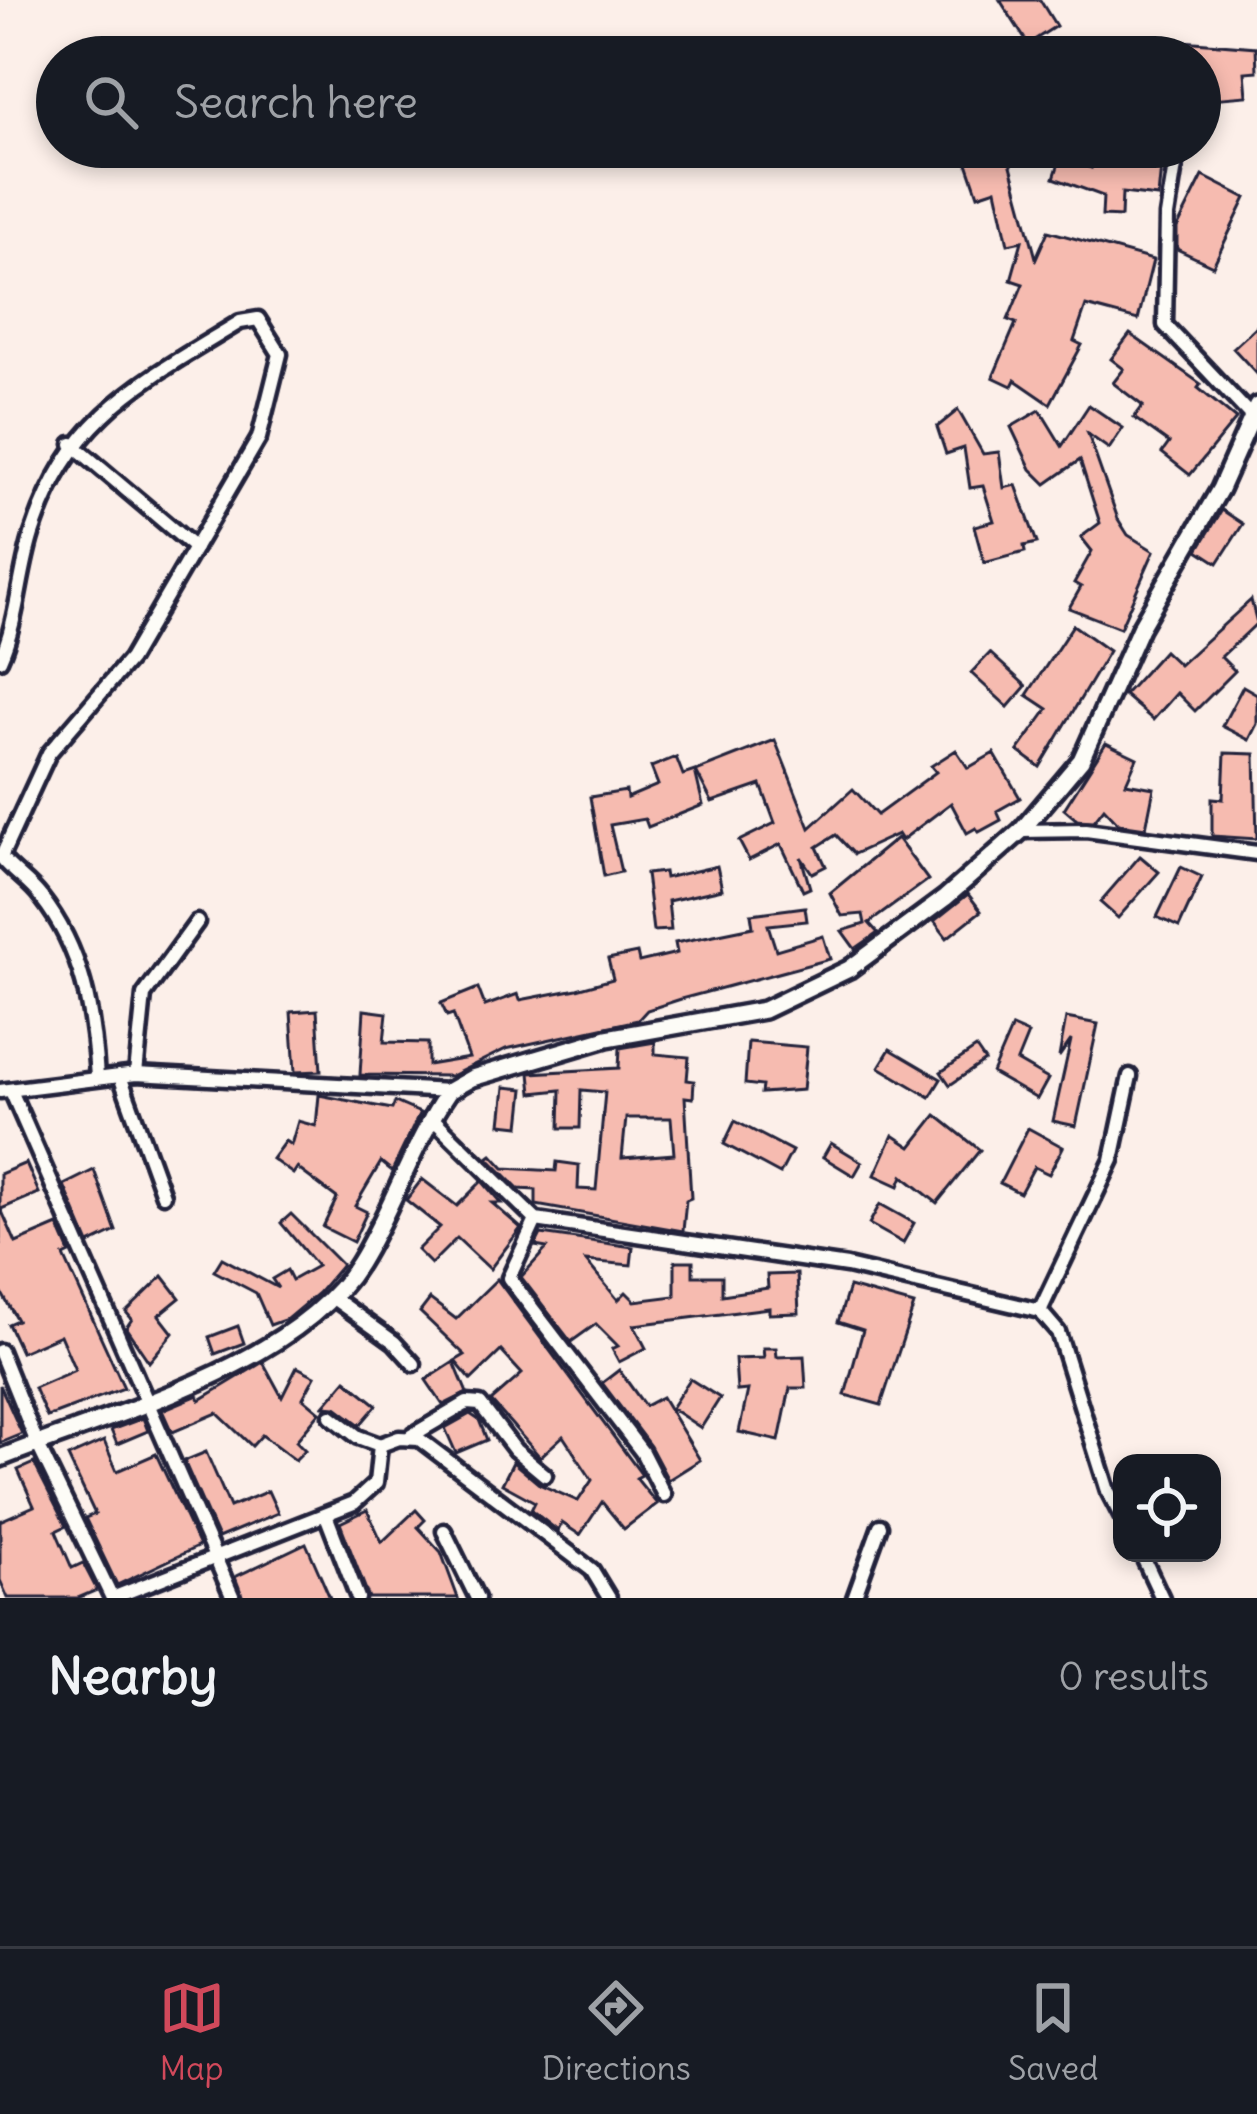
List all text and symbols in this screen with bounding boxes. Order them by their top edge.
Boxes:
search box [36,36,1221,168]
icon: search [78,69,144,135]
text: Search here [174,74,418,130]
map controls [1113,1454,1221,1562]
button: locate [1113,1454,1221,1562]
text: Nearby [48,1644,217,1708]
text: 0 results [1058,1652,1209,1701]
tab: Map [159,1975,225,2089]
tab: Directions [542,1975,691,2089]
tab: Saved [1008,1975,1098,2089]

